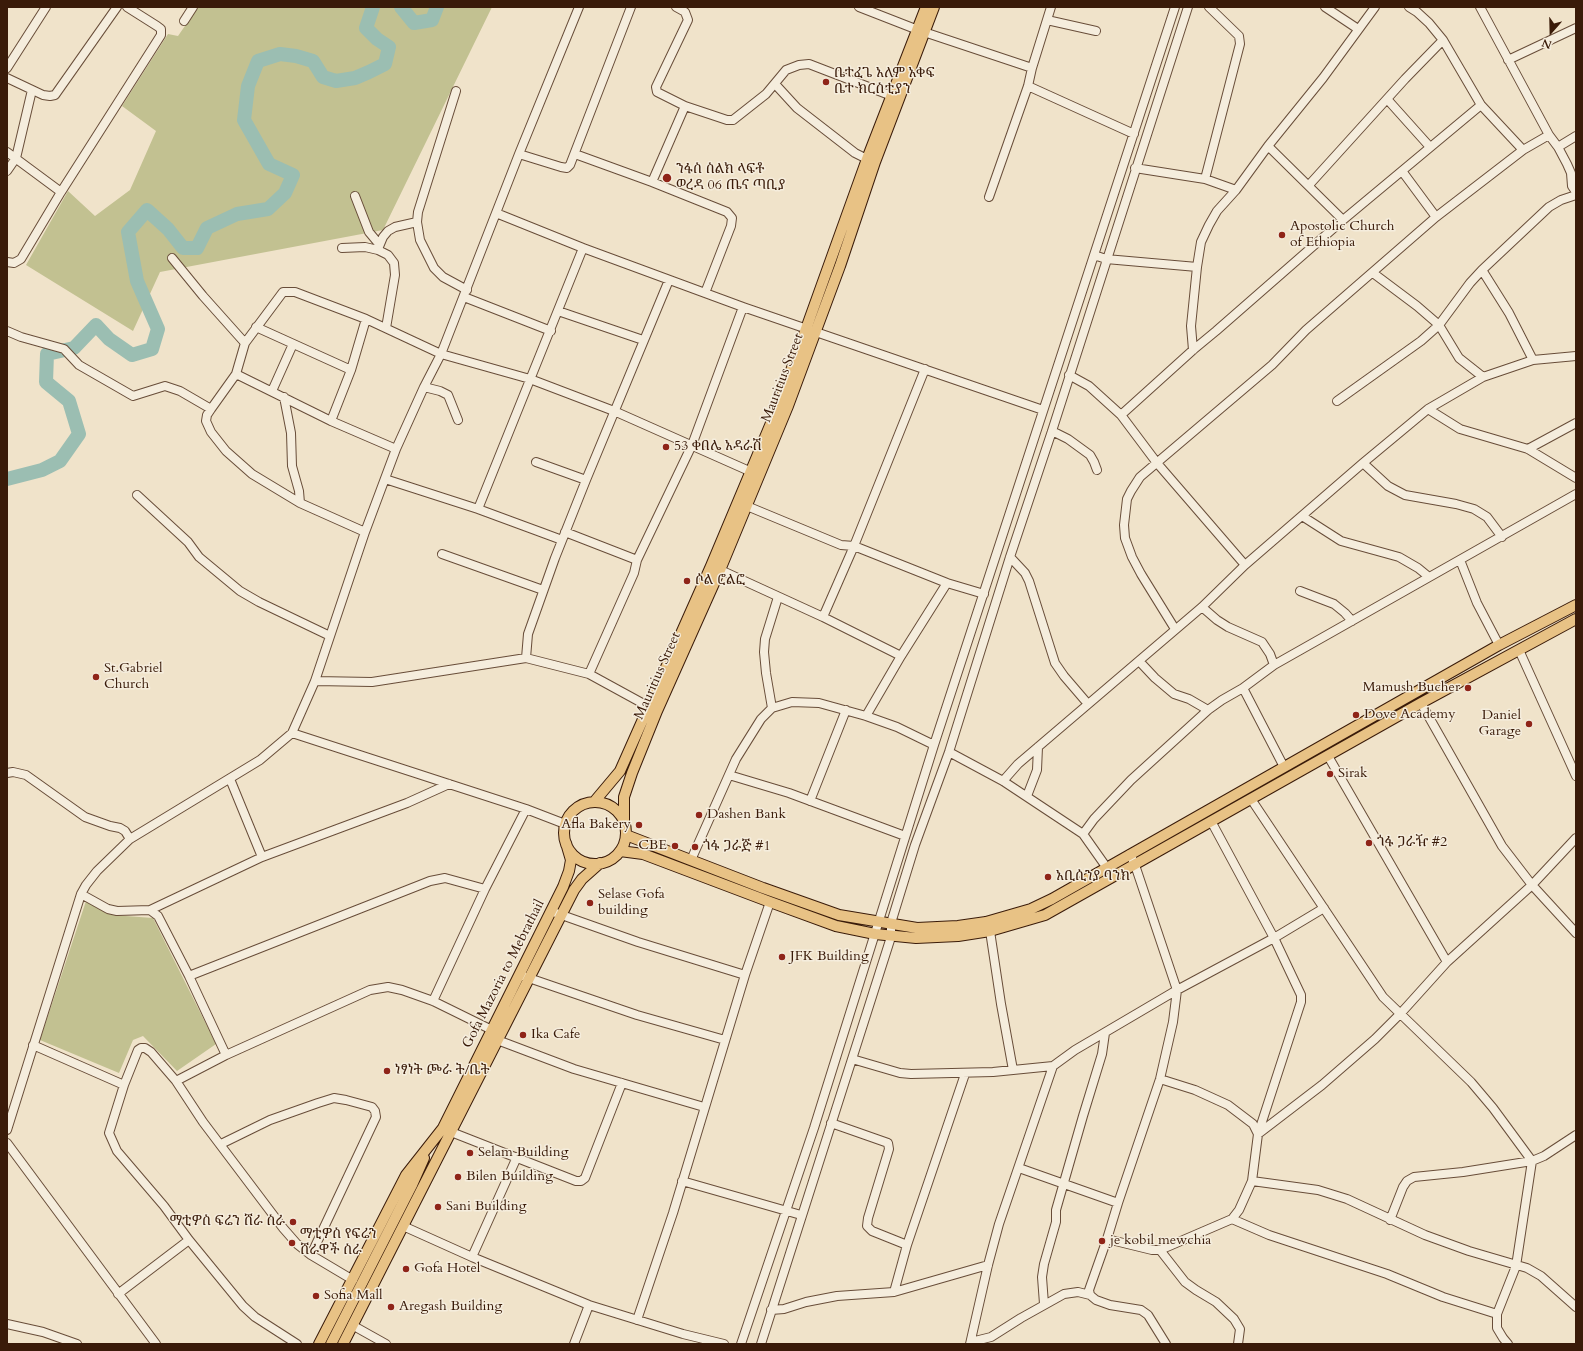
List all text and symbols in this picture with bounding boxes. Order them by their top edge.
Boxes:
north arrow [1531,12,1571,52]
text: N [1540,35,1554,52]
place label: ቤተፈጌ አለም አቀፍ ቤተ ክርስቲያን [834,66,935,98]
marker: ቤተፈጌ አለም አቀፍ ቤተ ክርስቲያን [821,77,831,87]
place label: ንፋስ ስልክ ላፍቶ ወረዳ 06 ጤና ጣቢያ [676,162,785,194]
marker: ንፋስ ስልክ ላፍቶ ወረዳ 06 ጤና ጣቢያ [661,172,673,184]
place label: Apostolic Church of Ethiopia [1290,219,1395,252]
marker: Apostolic Church of Ethiopia [1277,230,1287,240]
street label: Mauritius Street [758,331,808,425]
place label: 53 ቀበሌ አዳራሽ [674,439,762,455]
marker: 53 ቀበሌ አዳራሽ [661,442,671,452]
place label: ሶል ሮልፎ [695,573,745,589]
marker: ሶል ሮልፎ [682,576,692,586]
street label: Mauritius Street [631,630,685,722]
place label: St.Gabriel Church [104,661,163,694]
marker: St.Gabriel Church [91,672,101,682]
place label: Mamush Bucher [1362,680,1460,696]
marker: Mamush Bucher [1463,683,1473,693]
place label: Dove Academy [1364,707,1456,723]
place label: Daniel Garage [1479,708,1521,740]
marker: Dove Academy [1351,710,1361,720]
marker: Daniel Garage [1524,719,1534,729]
place label: Sirak [1338,766,1368,782]
marker: Sirak [1325,769,1335,779]
place label: Dashen Bank [707,807,786,823]
marker: Dashen Bank [694,810,704,820]
place label: Afla Bakery [561,817,631,833]
marker: Afla Bakery [634,820,644,830]
place label: ጎፋ ጋራዥ #2 [1377,835,1447,851]
place label: CBE [638,838,667,854]
marker: ጎፋ ጋራዥ #2 [1364,838,1374,848]
place label: ጎፋ ጋራጅ #1 [703,839,771,855]
marker: CBE [670,841,680,851]
marker: ጎፋ ጋራጅ #1 [690,842,700,852]
place label: አቢሲንያ ባንክ [1056,869,1130,885]
marker: አቢሲንያ ባንክ [1043,872,1053,882]
place label: Selase Gofa building [598,887,665,920]
street label: Gofa Mazoria to Mebrathail [459,897,549,1051]
marker: Selase Gofa building [585,898,595,908]
place label: JFK Building [790,949,869,965]
marker: JFK Building [777,952,787,962]
place label: Ika Cafe [531,1027,580,1043]
marker: Ika Cafe [518,1030,528,1040]
place label: ነፃነት ጮራ ት/ቤት [395,1063,490,1079]
marker: ነፃነት ጮራ ት/ቤት [382,1066,392,1076]
place label: Selam Building [478,1145,568,1161]
marker: Selam Building [465,1148,475,1158]
place label: Bilen Building [466,1169,553,1185]
marker: Bilen Building [453,1172,463,1182]
place label: Sani Building [446,1199,527,1215]
marker: Sani Building [433,1202,443,1212]
place label: ማቲዎስ ፍሬን ሸራ ስራ [170,1214,285,1230]
marker: ማቲዎስ ፍሬን ሸራ ስራ [288,1217,298,1227]
place label: ማቲዎስ የፍሬን ሸራዋች ስራ [300,1227,377,1260]
place label: je kobil mewchia [1110,1233,1211,1249]
marker: je kobil mewchia [1097,1236,1107,1246]
marker: ማቲዎስ የፍሬን ሸራዋች ስራ [287,1238,297,1248]
place label: Gofa Hotel [414,1261,480,1277]
marker: Gofa Hotel [401,1264,411,1274]
place label: Sofia Mall [324,1288,383,1304]
marker: Sofia Mall [311,1291,321,1301]
place label: Aregash Building [399,1299,502,1315]
marker: Aregash Building [386,1302,396,1312]

